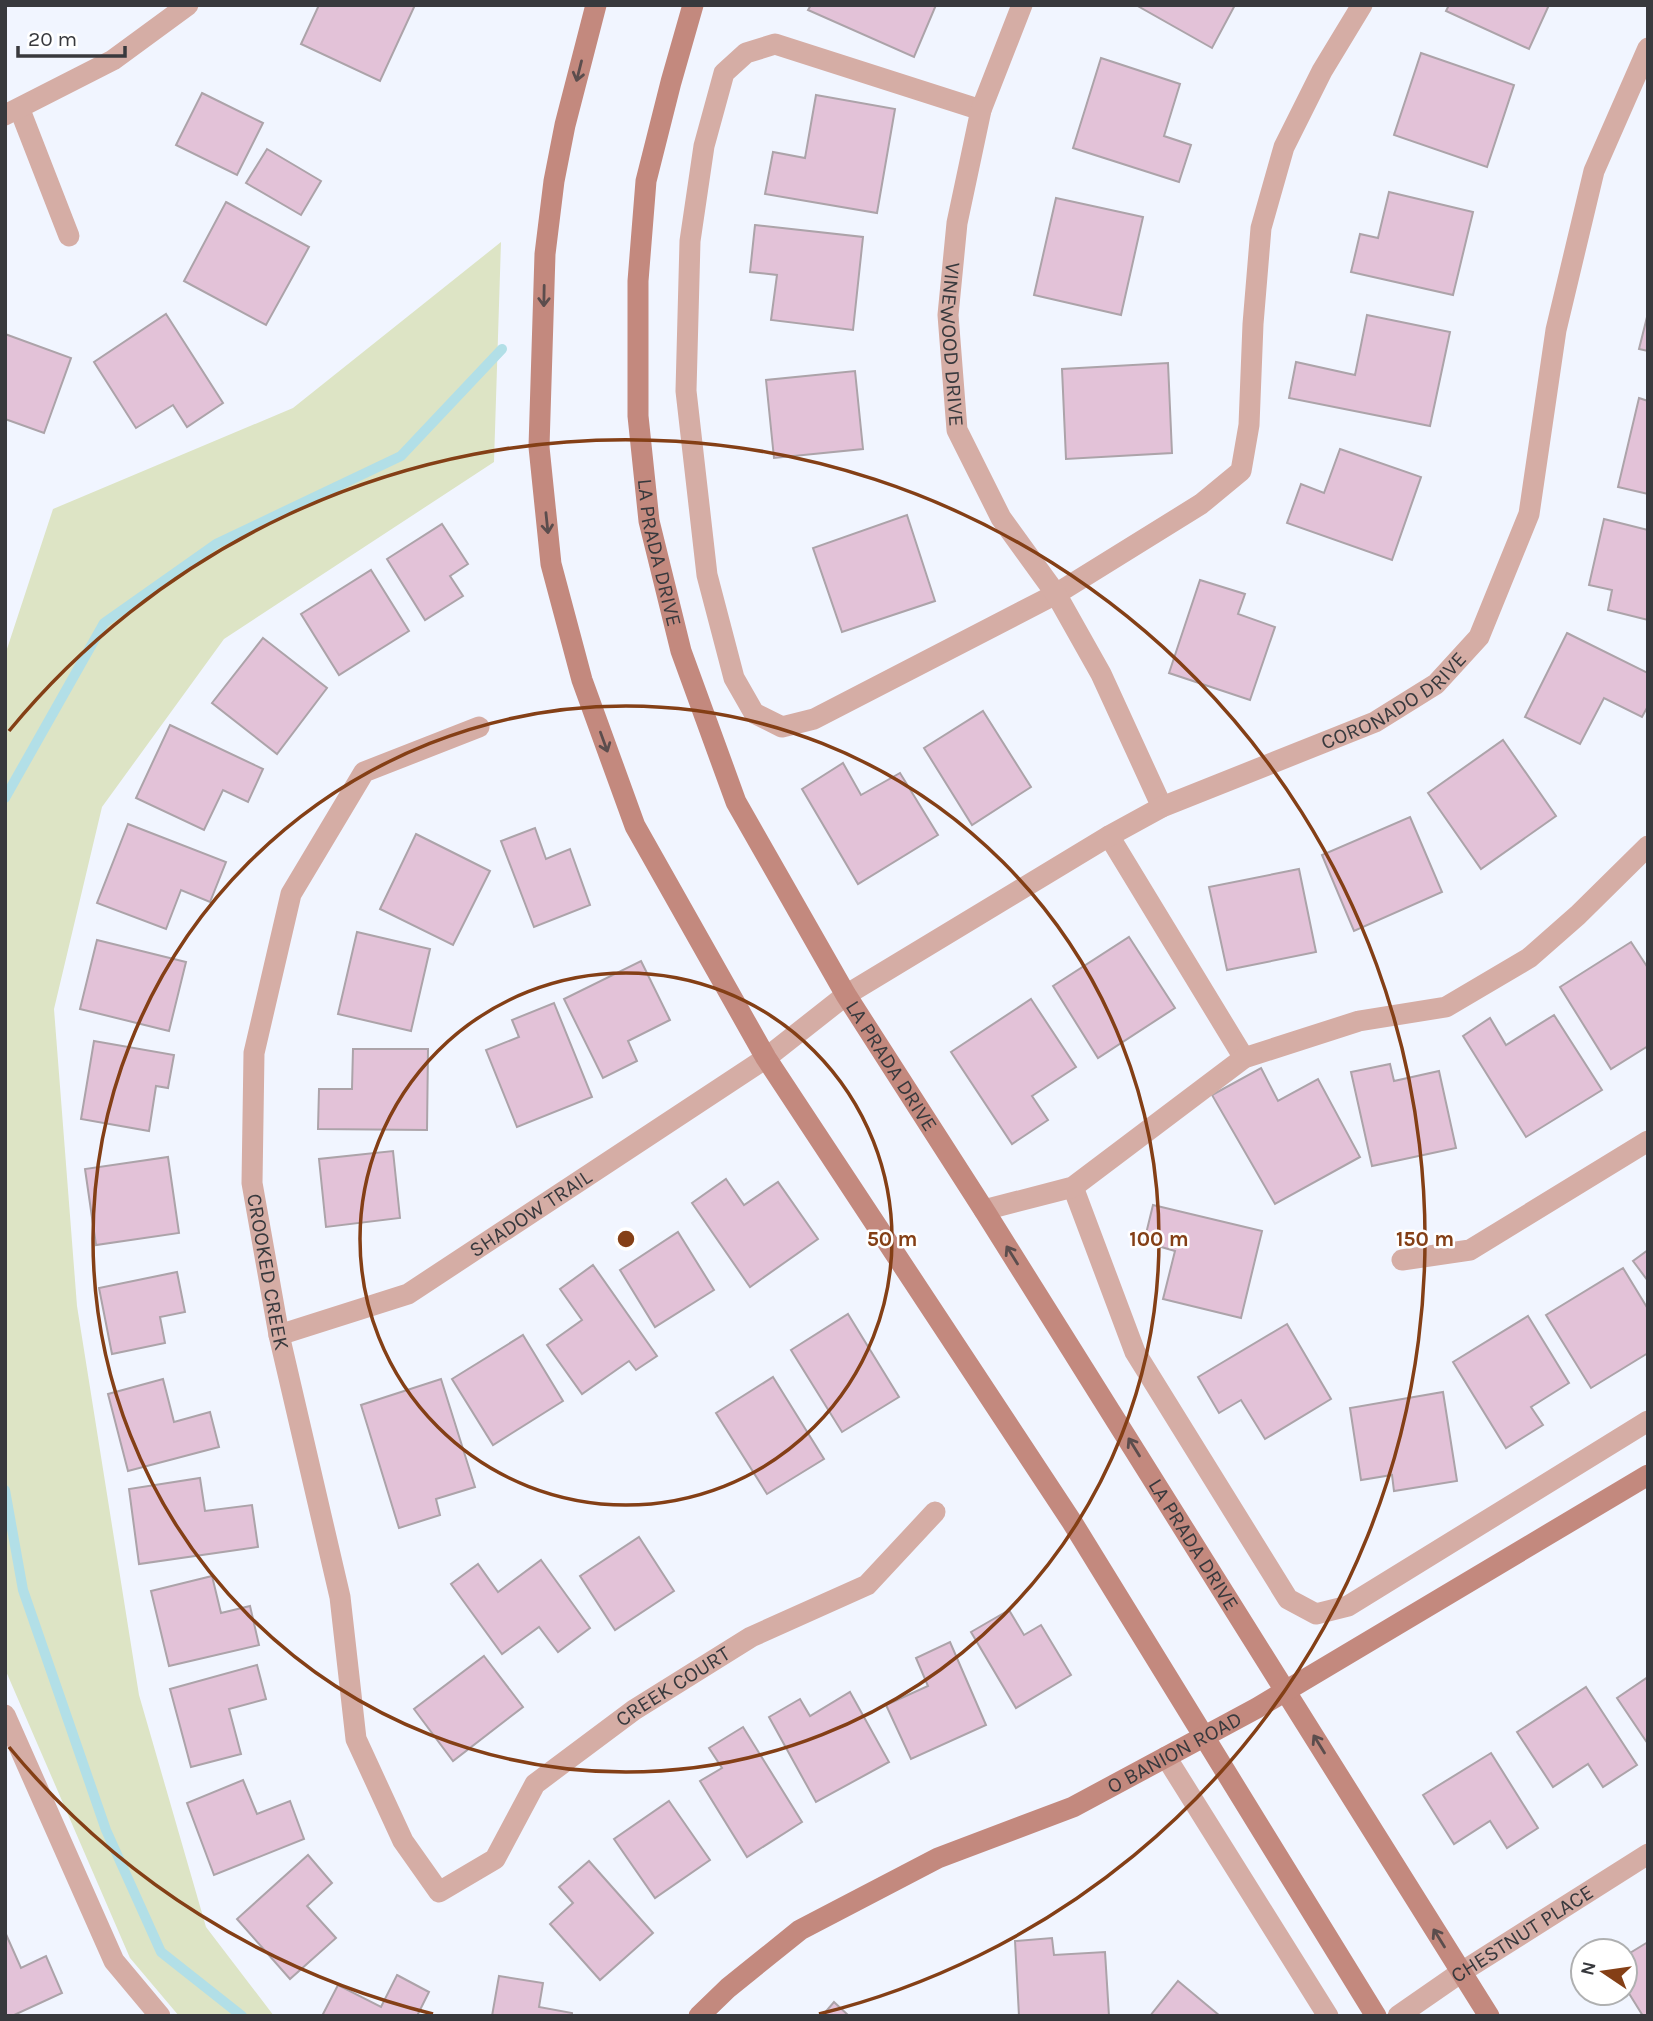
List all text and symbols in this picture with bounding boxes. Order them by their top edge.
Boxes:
scale bar [18,14,124,58]
text: 20 m [28,27,77,51]
one-way arrow [572,59,585,82]
street label: VINEWOOD DRIVE [935,261,969,427]
one-way arrow [537,284,551,307]
street label: LA PRADA DRIVE [633,478,687,629]
one-way arrow [541,511,554,533]
street label: CORONADO DRIVE [1318,647,1471,754]
one-way arrow [599,730,611,752]
street label: LA PRADA DRIVE [841,996,942,1136]
street label: SHADOW TRAIL [465,1164,596,1262]
street label: CROOKED CREEK [242,1192,294,1352]
centre of rings [614,1227,638,1251]
text: 50 m [867,1227,917,1251]
text: 100 m [1129,1227,1189,1251]
text: 150 m [1396,1227,1454,1251]
one-way arrow [1005,1245,1019,1265]
one-way arrow [1126,1438,1140,1458]
street label: LA PRADA DRIVE [1143,1474,1244,1615]
street label: CREEK COURT [611,1641,735,1732]
street label: O BANION ROAD [1103,1706,1246,1798]
one-way arrow [1311,1735,1325,1755]
street label: CHESTNUT PLACE [1447,1879,1597,1989]
one-way arrow [1431,1928,1445,1948]
north arrow [1569,1937,1639,2007]

